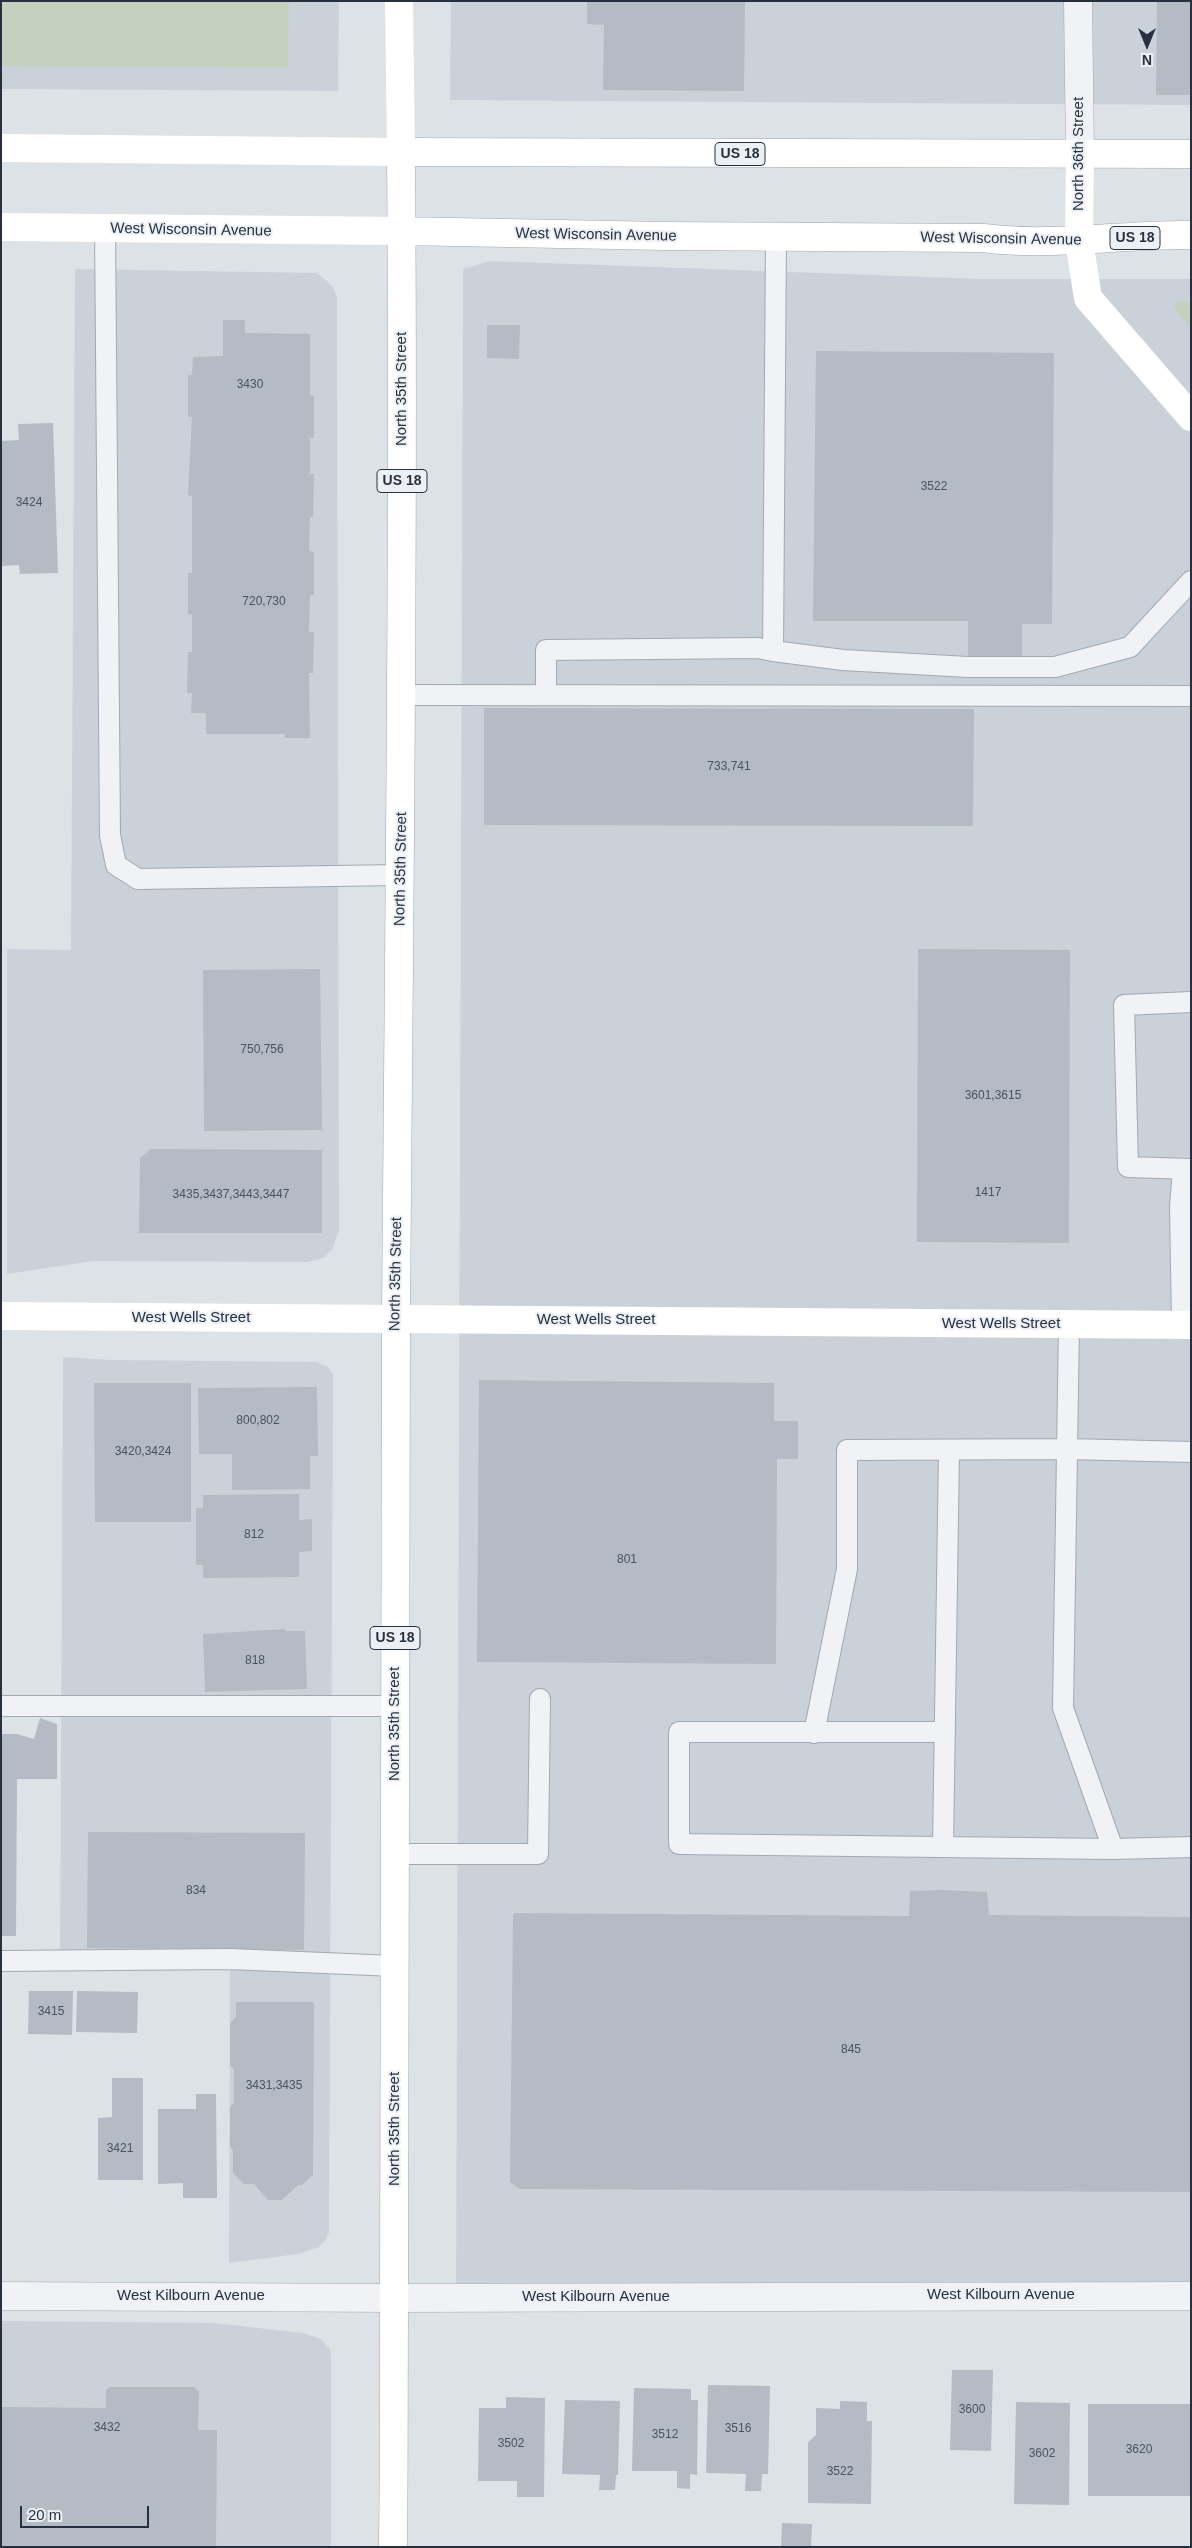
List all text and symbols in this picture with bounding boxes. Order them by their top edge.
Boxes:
north arrow [1122,20,1172,70]
text: N [1142,52,1152,68]
street label: North 36th Street [1070,97,1088,211]
road number: US 18 [715,142,765,166]
street label: West Wisconsin Avenue [110,220,272,240]
street label: West Wisconsin Avenue [515,225,677,245]
road number: US 18 [1110,227,1160,250]
street label: West Wisconsin Avenue [920,229,1082,249]
street label: North 35th Street [393,332,411,446]
house number: 3430 [237,378,263,392]
road number: US 18 [377,470,427,492]
house number: 3522 [921,480,947,494]
house number: 3424 [16,496,42,510]
house number: 720,730 [242,595,286,609]
house number: 733,741 [707,760,751,774]
street label: North 35th Street [391,812,411,926]
house number: 750,756 [240,1043,284,1057]
house number: 3601,3615 [965,1089,1021,1103]
house number: 1417 [975,1186,1001,1200]
house number: 3435,3437,3443,3447 [173,1188,289,1202]
street label: North 35th Street [386,1217,406,1331]
street label: West Wells Street [132,1309,250,1327]
street label: West Wells Street [537,1311,655,1329]
street label: West Wells Street [942,1315,1060,1333]
house number: 800,802 [236,1414,280,1428]
house number: 3420,3424 [115,1445,171,1459]
house number: 812 [244,1528,264,1542]
house number: 801 [617,1553,637,1567]
road number: US 18 [370,1626,420,1650]
house number: 818 [245,1654,265,1668]
street label: North 35th Street [386,1667,404,1781]
house number: 834 [186,1884,206,1898]
house number: 3415 [38,2005,64,2019]
house number: 845 [841,2043,861,2057]
street label: North 35th Street [386,2072,404,2186]
house number: 3431,3435 [246,2079,302,2093]
house number: 3421 [107,2142,133,2156]
street label: West Kilbourn Avenue [927,2286,1075,2304]
street label: West Kilbourn Avenue [117,2287,265,2305]
street label: West Kilbourn Avenue [522,2288,670,2306]
house number: 3600 [959,2403,985,2417]
house number: 3432 [94,2421,120,2435]
house number: 3516 [725,2422,751,2436]
house number: 3512 [652,2428,678,2442]
house number: 3502 [498,2437,524,2451]
house number: 3620 [1126,2443,1152,2457]
house number: 3602 [1029,2447,1055,2461]
house number: 3522 [827,2465,853,2479]
scale bar [22,2496,151,2528]
text: 20 m [28,2506,61,2523]

